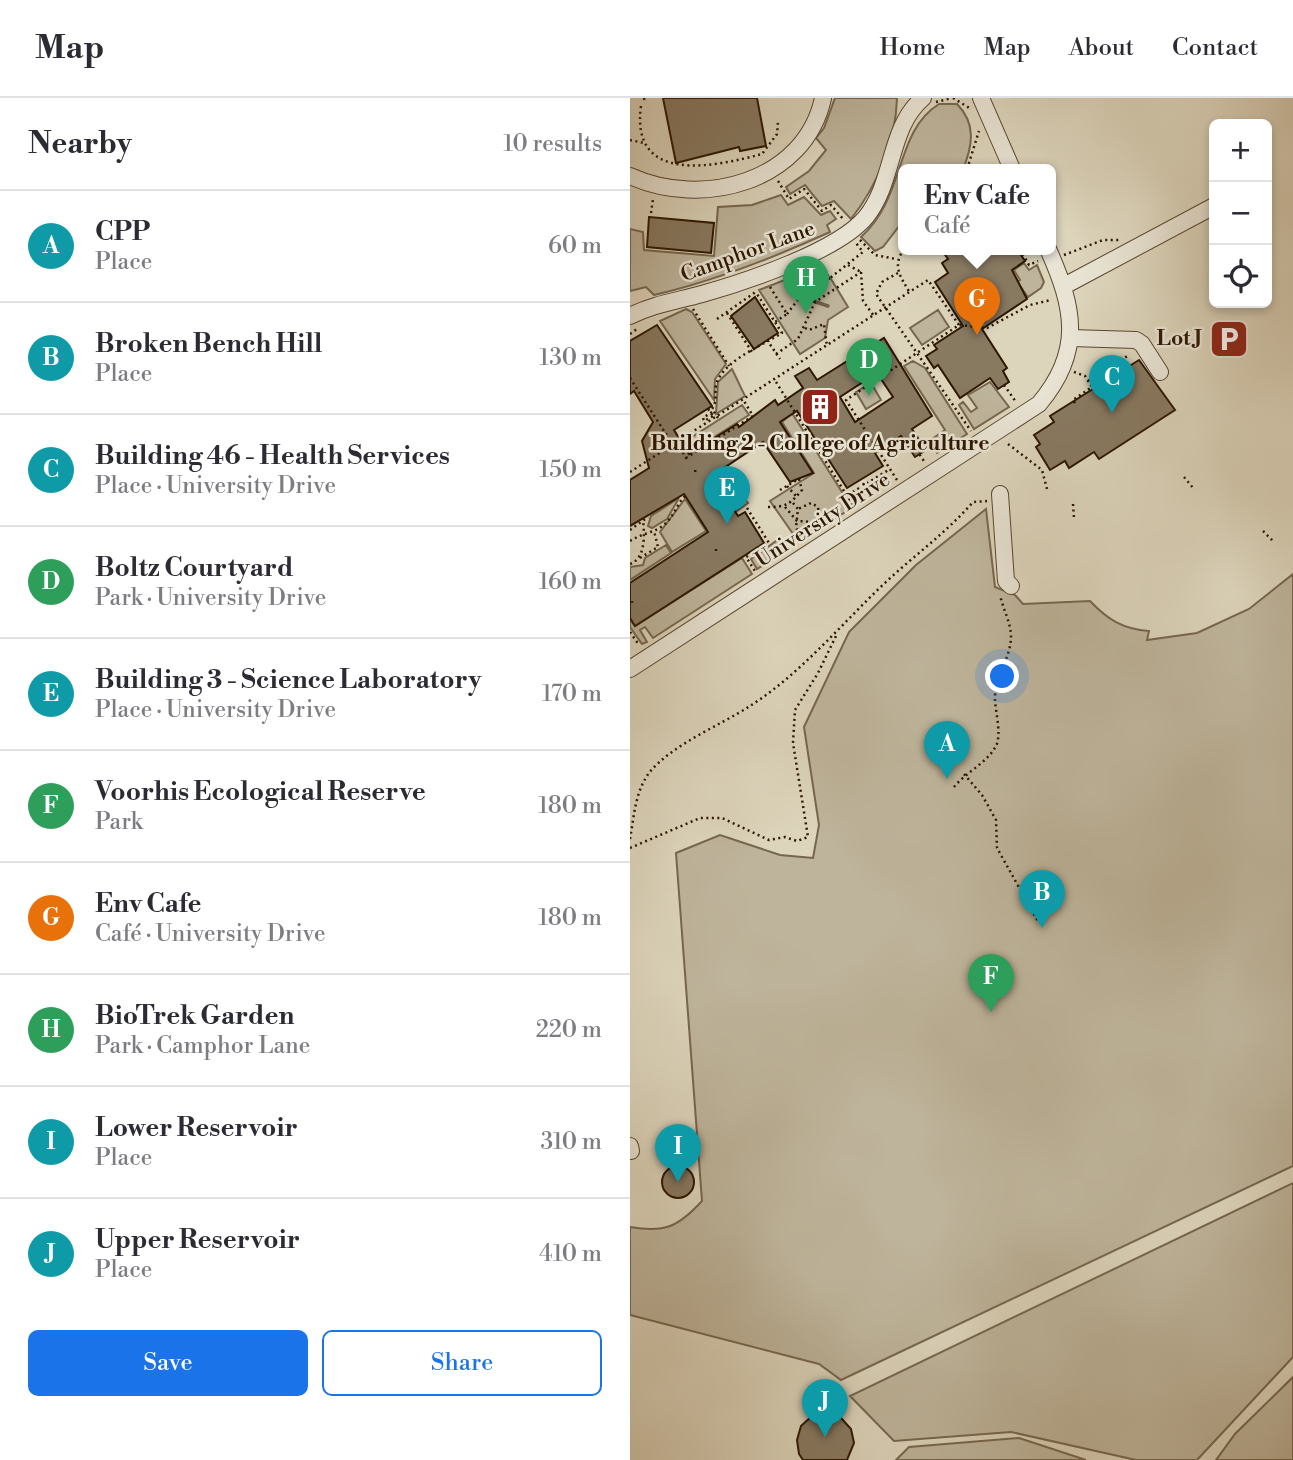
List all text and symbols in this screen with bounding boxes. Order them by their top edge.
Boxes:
text: Map [35,28,104,69]
text: Home [880,33,945,63]
text: Map [983,33,1031,63]
text: About [1069,33,1134,63]
text: Contact [1172,33,1258,63]
map controls [1209,119,1272,308]
button: + [1209,119,1272,182]
text: Nearby [28,125,132,163]
text: 10 results [503,130,602,158]
popup [898,164,1056,255]
text: Env Cafe [924,180,1030,212]
button: − [1209,182,1272,245]
text: Café [924,212,971,240]
text: CPP [95,216,150,248]
street label: Camphor Lane [677,216,819,288]
text: A [43,232,59,260]
text: 60 m [548,232,602,260]
button: locate [1209,245,1272,308]
text: Place [95,248,152,276]
pin: H [783,256,829,314]
pin: G [954,277,1000,335]
parking icon: Lot J [1208,318,1250,360]
place label: Lot J [1157,326,1202,352]
text: Broken Bench Hill [95,328,322,360]
pin: D [846,338,892,396]
text: B [42,344,60,372]
text: 130 m [539,344,602,372]
pin: C [1089,355,1135,413]
text: Place [95,360,152,388]
building icon: Building 2 - College of Agriculture [799,386,841,428]
place label: Building 2 - College of Agriculture [651,431,989,457]
text: Building 46 - Health Services [95,440,450,472]
text: C [43,456,59,484]
text: 150 m [539,456,602,484]
pin: E [704,466,750,524]
street label: University Drive [751,467,895,573]
text: Place · University Drive [95,472,336,500]
text: Boltz Courtyard [95,552,293,584]
text: D [42,568,60,596]
text: 160 m [539,568,602,596]
text: Park · University Drive [95,584,326,612]
your location [985,659,1019,693]
text: Building 3 - Science Laboratory [95,664,481,696]
text: E [43,680,59,708]
text: 170 m [542,680,602,708]
text: Place · University Drive [95,696,336,724]
pin: A [924,721,970,779]
text: Voorhis Ecological Reserve [95,776,426,808]
text: F [43,792,59,820]
text: 180 m [538,792,602,820]
text: Park [95,808,143,836]
pin: B [1019,870,1065,928]
text: Env Cafe [95,888,201,920]
text: G [42,904,60,932]
text: 180 m [538,904,602,932]
text: Café · University Drive [95,920,326,948]
pin: F [968,954,1014,1012]
text: BioTrek Garden [95,1000,294,1032]
text: H [42,1016,61,1044]
text: 220 m [536,1016,602,1044]
text: Park · Camphor Lane [95,1032,310,1060]
text: Lower Reservoir [95,1112,298,1144]
pin: I [655,1124,701,1182]
text: I [47,1128,55,1156]
text: 310 m [541,1128,602,1156]
text: Place [95,1144,152,1172]
text: Upper Reservoir [95,1224,300,1256]
text: J [47,1240,55,1268]
text: 410 m [539,1240,602,1268]
text: Place [95,1256,152,1284]
button: Save [28,1330,308,1396]
button: Share [322,1330,602,1396]
pin: J [802,1379,848,1437]

